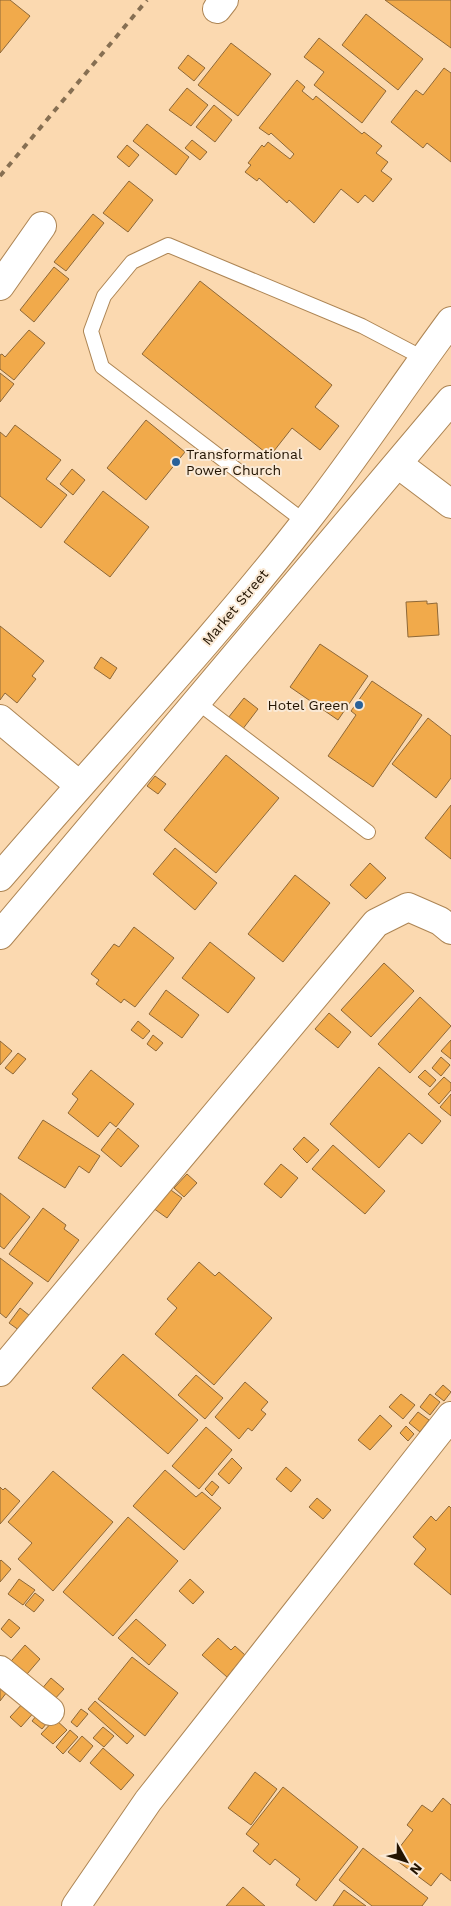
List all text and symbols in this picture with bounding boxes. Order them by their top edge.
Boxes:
place label: Transformational Power Church [186,446,303,478]
marker: Transformational Power Church [170,456,182,468]
street label: Market Street [199,566,271,648]
place label: Hotel Green [268,697,349,713]
marker: Hotel Green [353,699,365,711]
north arrow [381,1836,431,1886]
text: N [407,1860,426,1878]

